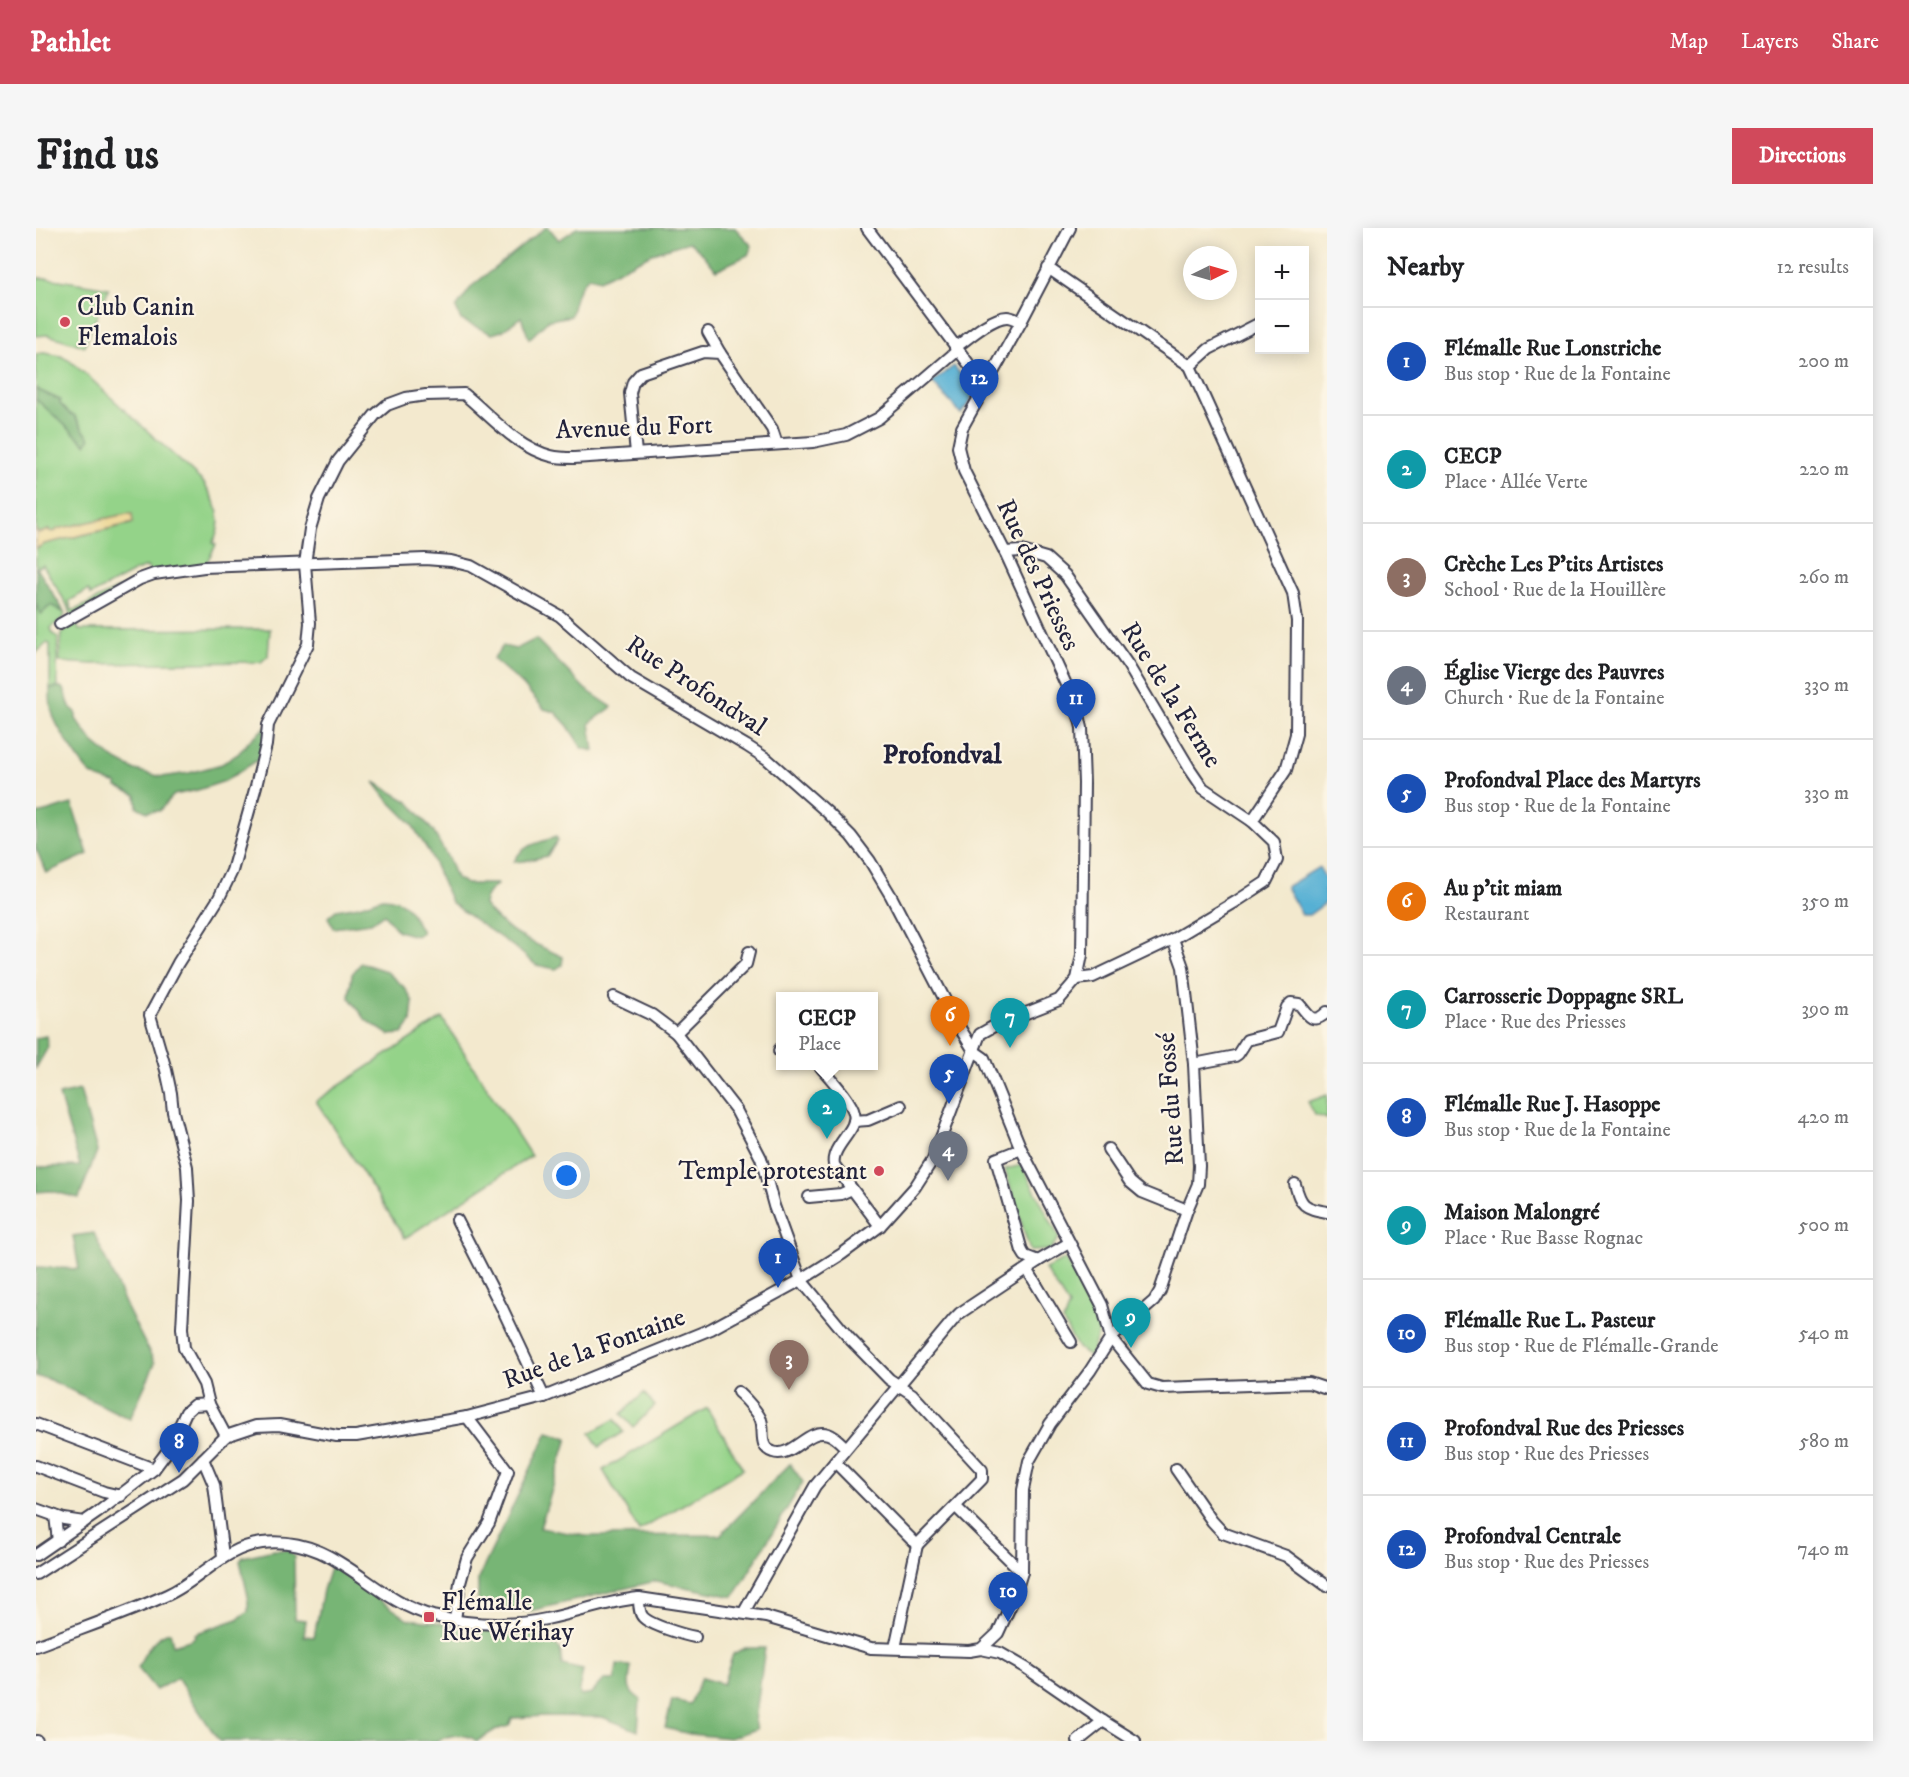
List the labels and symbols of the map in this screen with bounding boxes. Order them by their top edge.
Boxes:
north arrow [1183,246,1237,300]
place label: Club Canin Flemalois [77,291,195,354]
marker: Club Canin Flemalois [58,315,72,329]
pin: 12 [960,360,998,409]
street label: Avenue du Fort [555,409,713,447]
street label: Rue des Priesses [989,494,1087,656]
street label: Rue de la Ferme [1113,616,1229,774]
street label: Rue Profondval [619,628,773,744]
pin: 11 [1056,680,1096,729]
district label: Profondval [882,738,1003,772]
pin: 6 [930,996,970,1046]
pin: 7 [990,998,1030,1048]
street label: Rue du Fossé [1150,1031,1192,1167]
pin: 5 [930,1054,968,1104]
pin: 2 [808,1090,846,1139]
pin: 4 [928,1132,968,1181]
place label: Temple protestant [678,1155,867,1188]
your location [552,1161,581,1190]
marker: Temple protestant [872,1164,886,1178]
pin: 1 [758,1238,798,1288]
pin: 9 [1112,1298,1150,1348]
street label: Rue de la Fontaine [498,1301,690,1397]
pin: 3 [770,1340,808,1390]
pin: 8 [160,1424,198,1473]
pin: 10 [988,1572,1028,1622]
place label: Flémalle Rue Wérihay [441,1586,574,1649]
marker: Flémalle Rue Wérihay [422,1610,436,1624]

